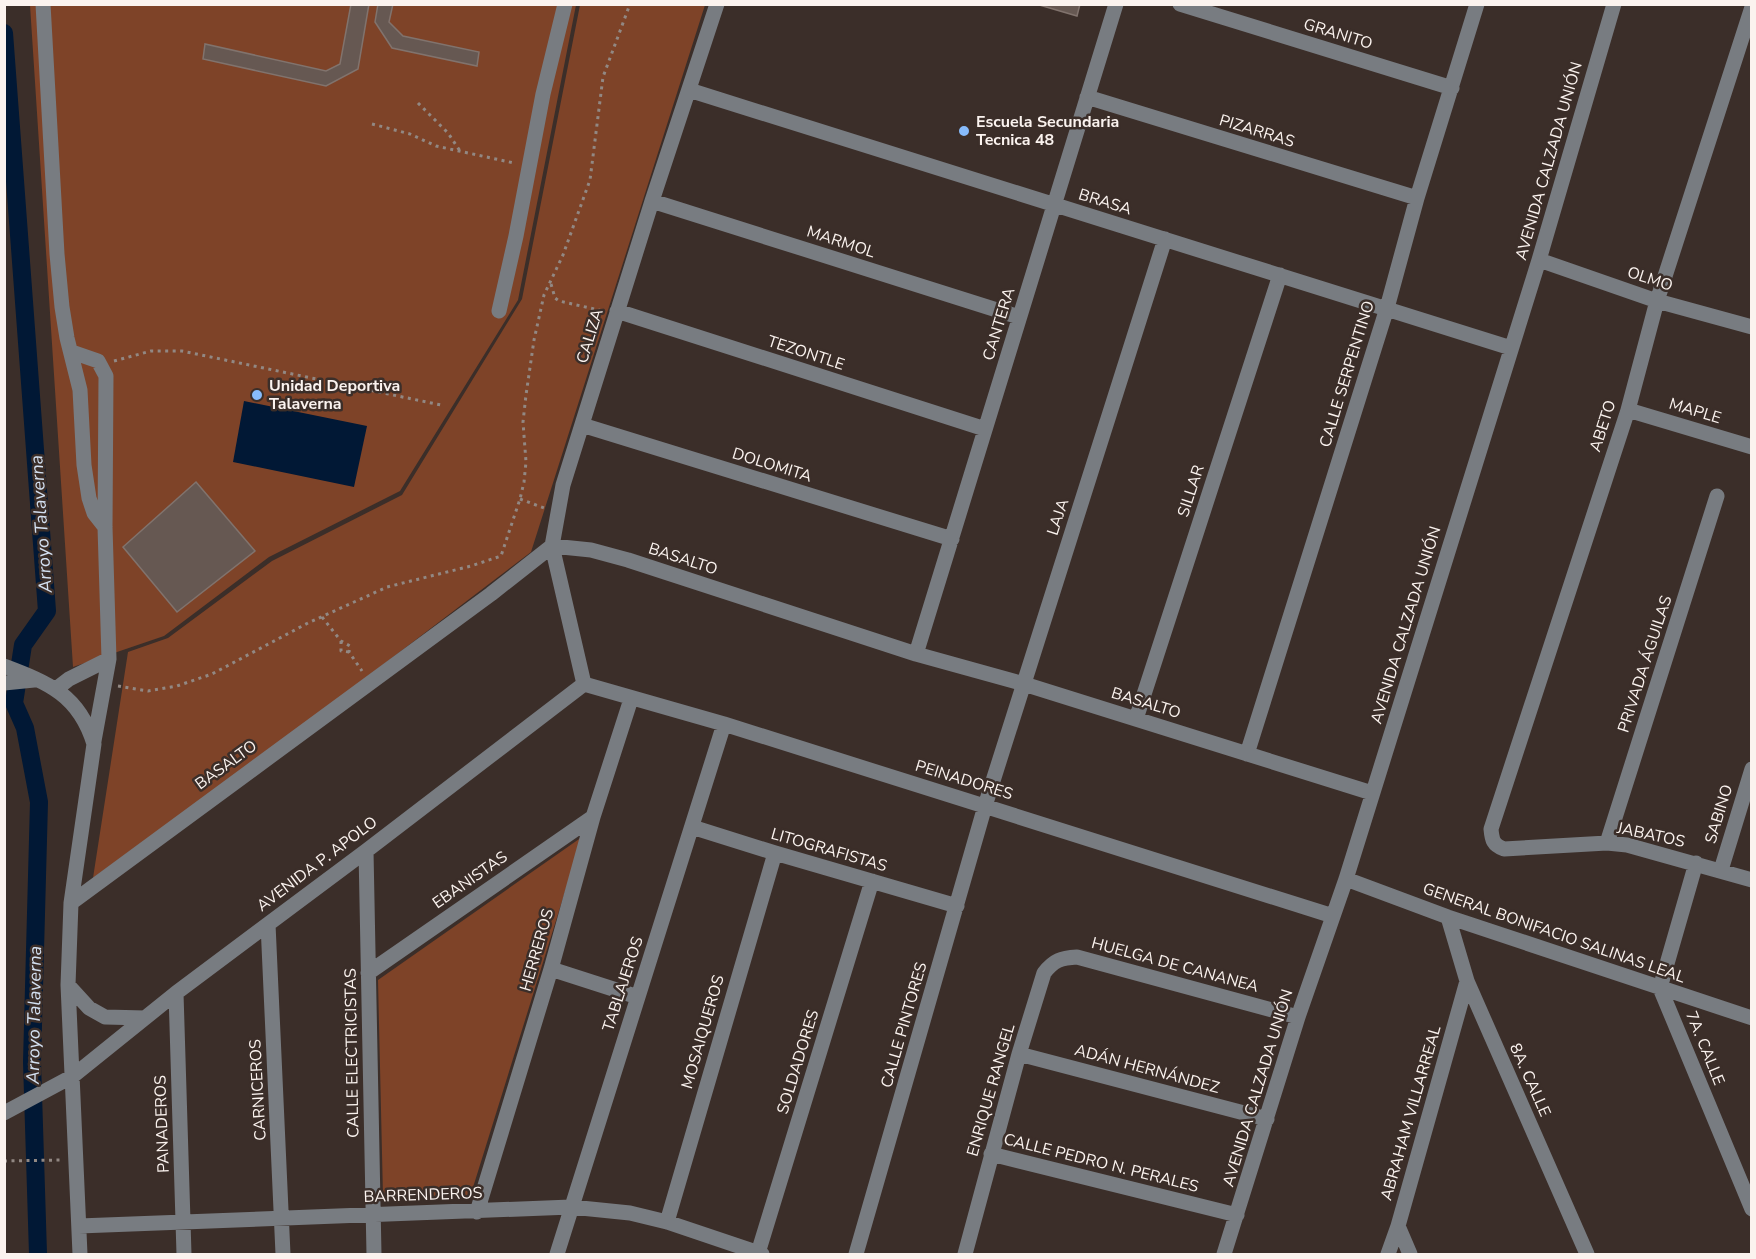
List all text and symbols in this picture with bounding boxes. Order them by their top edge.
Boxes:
street label: GRANITO [1301,13,1375,55]
street label: AVENIDA CALZADA UNIÓN [1510,59,1588,263]
street label: PIZARRAS [1217,109,1298,153]
place label: Escuela Secundaria Tecnica 48 [976,111,1119,151]
marker: Escuela Secundaria Tecnica 48 [957,124,971,138]
street label: BRASA [1076,184,1135,221]
street label: MARMOL [804,221,878,263]
street label: OLMO [1624,261,1676,297]
street label: CANTERA [977,285,1021,363]
street label: CALLE SERPENTINO [1314,298,1380,450]
street label: CALIZA [571,306,609,366]
street label: TEZONTLE [765,330,847,376]
place label: Unidad Deportiva Talaverna [269,375,400,415]
marker: Unidad Deportiva Talaverna [250,388,264,402]
street label: MAPLE [1666,393,1724,429]
street label: ABETO [1584,397,1622,455]
street label: DOLOMITA [729,442,815,488]
water label: Arroyo Talaverna [24,454,58,595]
street label: SILLAR [1172,462,1210,520]
street label: LAJA [1042,496,1074,538]
street label: AVENIDA CALZADA UNIÓN [1365,524,1447,726]
street label: BASALTO [646,537,720,581]
street label: PRIVADA ÁGUILAS [1612,593,1678,735]
street label: BASALTO [1109,682,1183,724]
street label: BASALTO [191,735,261,795]
street label: PEINADORES [913,755,1016,805]
street label: SABINO [1700,782,1738,846]
street label: AVENIDA P. APOLO [252,811,382,917]
street label: JABATOS [1614,817,1687,853]
street label: LITOGRAFISTAS [768,823,890,877]
street label: EBANISTAS [428,846,512,914]
street label: GENERAL BONIFACIO SALINAS LEAL [1420,878,1689,989]
street label: HERREROS [515,906,559,994]
street label: HUELGA DE CANANEA [1089,932,1261,998]
street label: TABLAJEROS [597,934,649,1034]
water label: Arroyo Talaverna [21,946,47,1085]
street label: CALLE PINTORES [876,959,933,1090]
street label: CALLE ELECTRICISTAS [340,968,364,1138]
street label: MOSAIQUEROS [676,972,730,1092]
street label: AVENIDA CALZADA UNIÓN [1217,987,1299,1189]
street label: SOLDADORES [772,1007,824,1117]
street label: 7A. CALLE [1680,1008,1730,1088]
street label: ENRIQUE RANGEL [962,1021,1021,1159]
street label: ABRAHAM VILLARREAL [1375,1023,1447,1203]
street label: CARNICEROS [244,1039,272,1141]
street label: ADÁN HERNÁNDEZ [1072,1039,1222,1099]
street label: 8A. CALLE [1504,1040,1556,1120]
street label: PANADEROS [149,1074,175,1173]
street label: CALLE PEDRO N. PERALES [1001,1128,1201,1198]
street label: BARRENDEROS [363,1182,483,1208]

